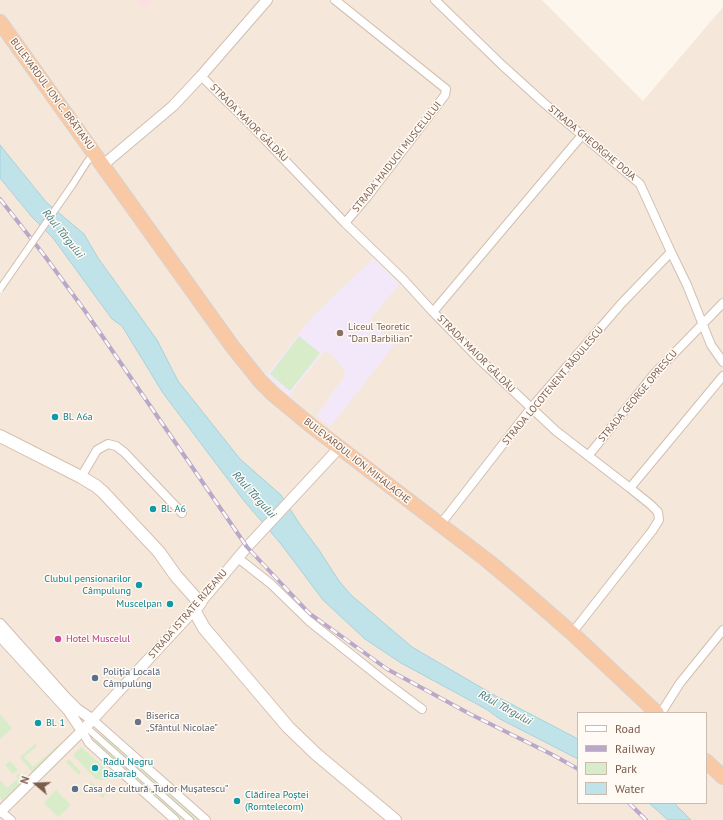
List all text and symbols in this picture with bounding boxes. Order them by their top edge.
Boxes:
street label: BULEVARDUL ION C. BRĂTIANU [8,36,96,152]
street label: STRADA MAIOR GÂLDĂU [208,82,290,164]
street label: STRADA HAIDUCII MUSCELULUI [350,99,444,215]
street label: STRADA GHEORGHE DOJA [546,103,638,183]
water label: Râul Târgului [39,207,87,261]
street label: STRADA MAIOR GÂLDĂU [435,313,517,395]
place label: Liceul Teoretic ”Dan Barbilian” [348,321,413,344]
street label: STRADA LOCOTENENT RĂDULESCU [500,324,606,448]
marker: Liceul Teoretic ”Dan Barbilian” [335,328,345,338]
street label: STRADA GEORGE OPRESCU [596,348,680,444]
place label: Bl. A6a [63,411,93,423]
marker: Bl. A6a [50,412,60,422]
street label: BULEVARDUL ION MIHALACHE [301,416,413,506]
water label: Râul Târgului [229,469,279,521]
place label: Bl. A6 [161,503,186,515]
marker: Bl. A6 [148,504,158,514]
street label: STRADA ISTRATE RIZEANU [146,567,230,661]
place label: Clubul pensionarilor Câmpulung [44,573,131,596]
marker: Clubul pensionarilor Câmpulung [134,580,144,590]
place label: Muscelpan [116,598,162,610]
marker: Muscelpan [165,599,175,609]
place label: Hotel Muscelul [66,633,130,645]
marker: Hotel Muscelul [53,634,63,644]
place label: Poliția Locală Câmpulung [103,666,160,690]
marker: Poliția Locală Câmpulung [90,673,100,683]
water label: Râul Târgului [476,688,534,728]
place label: Biserica „Sfântul Nicolae” [146,710,218,734]
legend [577,712,707,804]
place label: Bl. 1 [46,717,65,729]
marker: Biserica „Sfântul Nicolae” [133,717,143,727]
marker: Bl. 1 [33,718,43,728]
text: Road [615,721,640,736]
text: Railway [615,741,655,756]
place label: Radu Negru Basarab [103,756,153,780]
text: Park [615,761,637,776]
marker: Radu Negru Basarab [90,763,100,773]
north arrow [16,764,56,804]
text: N [17,774,32,786]
text: Water [615,781,645,796]
place label: Casa de cultură „Tudor Mușatescu” [83,783,229,795]
marker: Casa de cultură „Tudor Mușatescu” [70,784,80,794]
place label: Clădirea Poștei (Romtelecom) [245,789,309,812]
marker: Clădirea Poștei (Romtelecom) [232,796,242,806]

